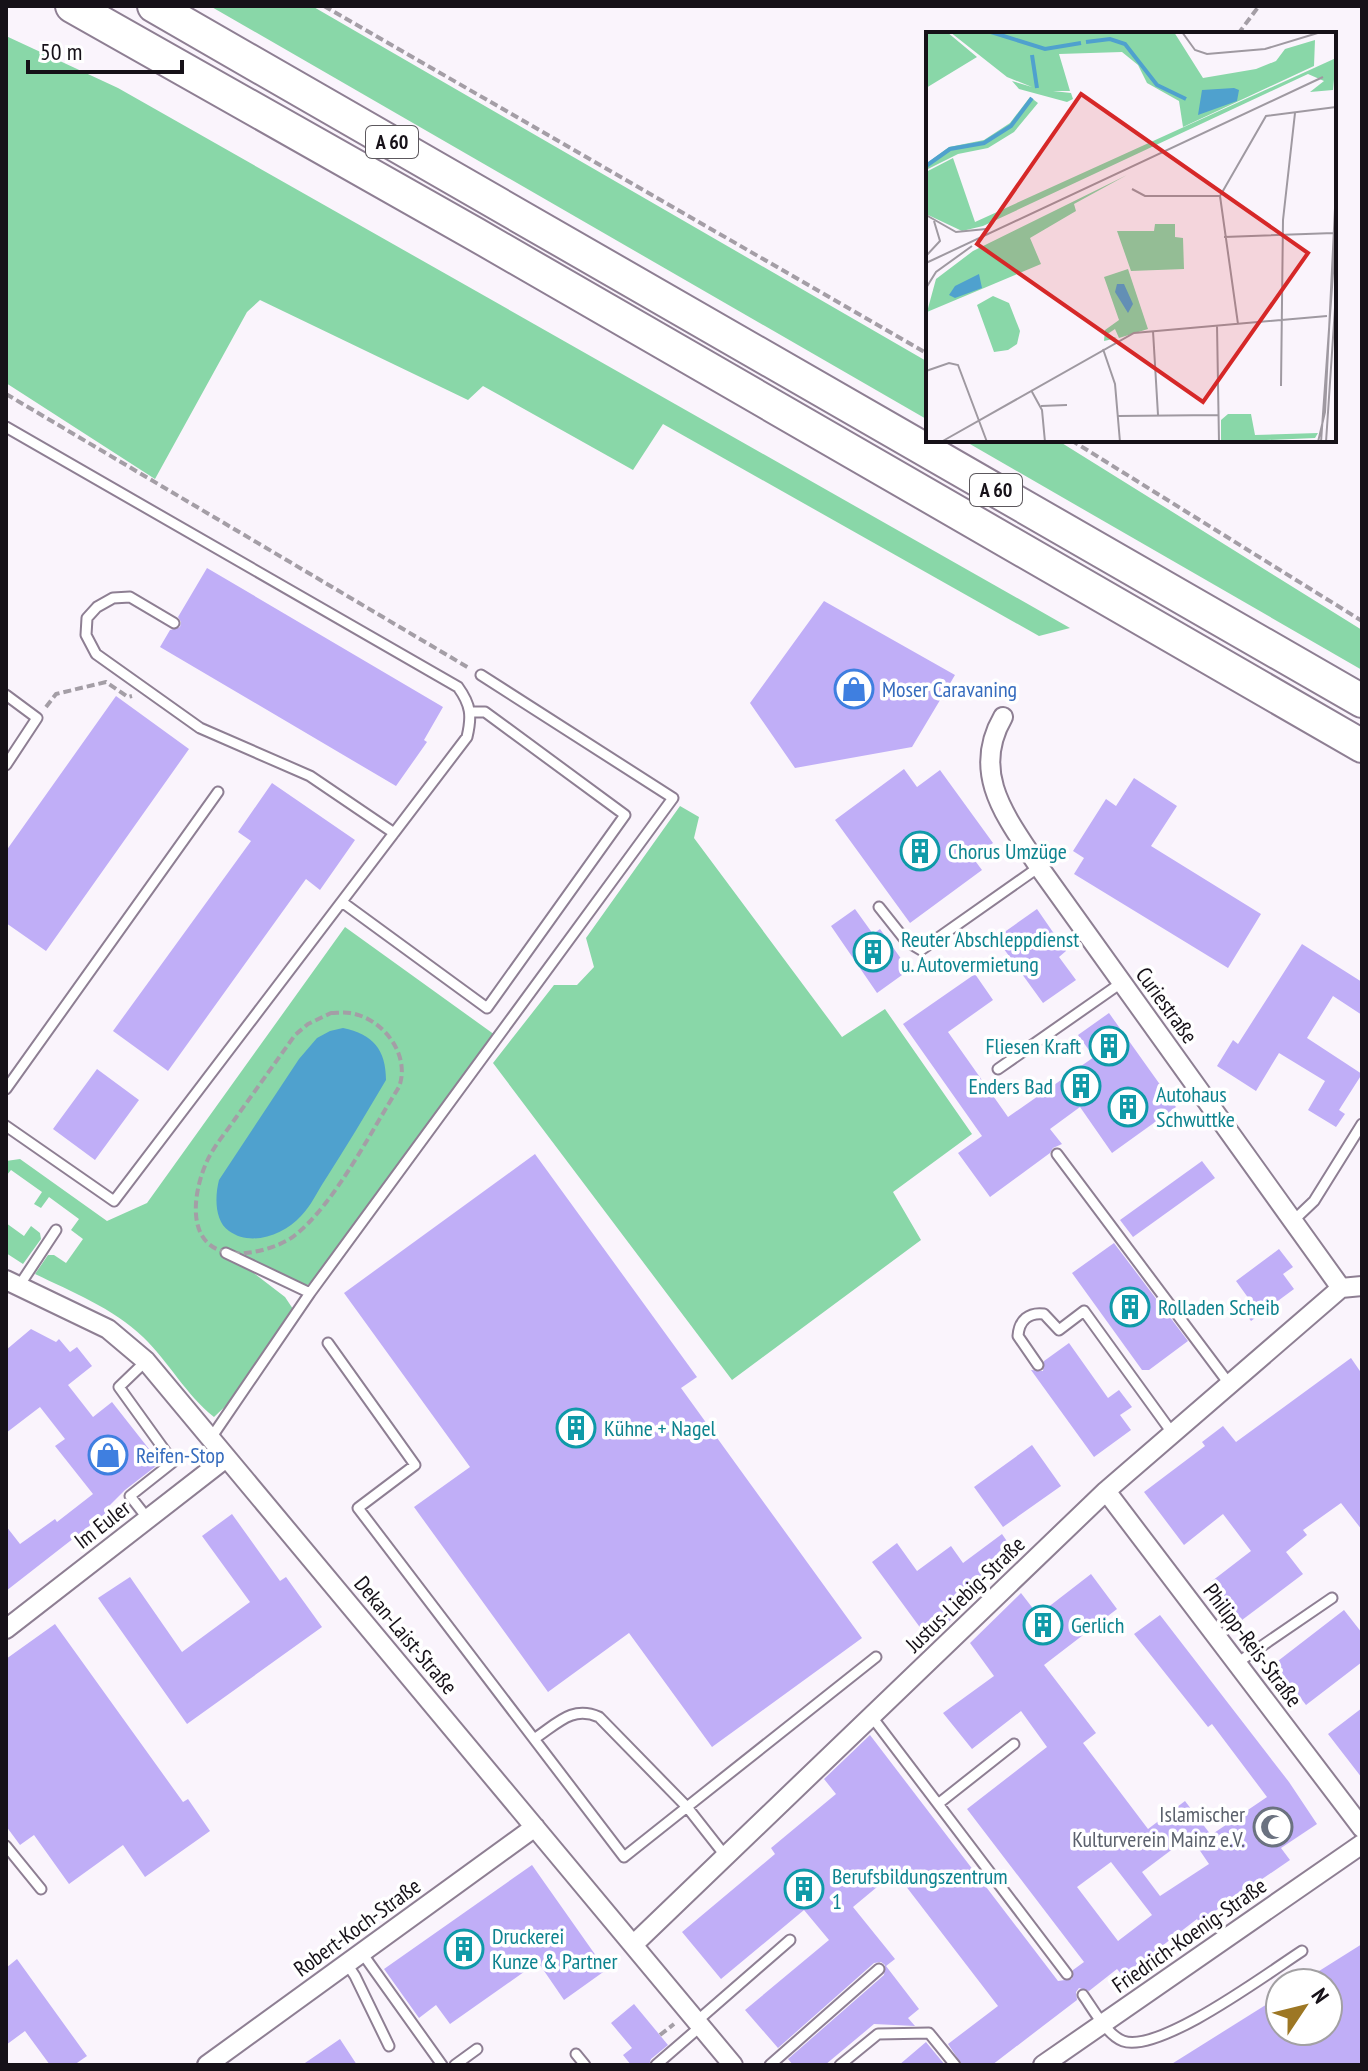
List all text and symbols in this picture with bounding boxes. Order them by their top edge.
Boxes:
scale bar [28,24,182,74]
inset map [926,32,1336,442]
text: 50 m [40,36,82,67]
road number: A 60 [366,126,418,158]
road number: A 60 [970,474,1022,506]
shop icon: Moser Caravaning [833,668,875,710]
place label: Moser Caravaning [882,675,1017,703]
building icon: Chorus Umzüge [899,830,941,872]
place label: Chorus Umzüge [948,837,1067,865]
place label: Reuter Abschleppdienst u. Autovermietung [901,925,1079,978]
building icon: Reuter Abschleppdienst u. Autovermietung [852,931,894,973]
street label: Curiestraße [1130,961,1204,1049]
building icon: Fliesen Kraft [1088,1025,1130,1067]
place label: Fliesen Kraft [985,1032,1081,1060]
building icon: Enders Bad [1060,1065,1102,1107]
place label: Enders Bad [968,1072,1053,1100]
place label: Autohaus Schwuttke [1156,1080,1235,1133]
building icon: Autohaus Schwuttke [1107,1086,1149,1128]
building icon: Rolladen Scheib [1109,1286,1151,1328]
place label: Rolladen Scheib [1158,1293,1280,1321]
building icon: Kühne + Nagel [555,1407,597,1449]
place label: Kühne + Nagel [604,1414,717,1442]
shop icon: Reifen-Stop [87,1434,129,1476]
place label: Reifen-Stop [136,1441,225,1469]
street label: Im Euler [68,1493,136,1555]
street label: Justus-Liebig-Straße [899,1530,1030,1659]
street label: Dekan-Laist-Straße [348,1570,464,1700]
street label: Philipp-Reis-Straße [1197,1578,1309,1712]
building icon: Gerlich [1022,1604,1064,1646]
place label: Gerlich [1071,1611,1124,1639]
place label: Islamischer Kulturverein Mainz e.V. [1072,1800,1245,1853]
mosque icon: Islamischer Kulturverein Mainz e.V. [1252,1806,1294,1848]
place label: Berufsbildungszentrum 1 [832,1862,1008,1915]
building icon: Berufsbildungszentrum 1 [783,1868,825,1910]
street label: Friedrich-Koenig-Straße [1106,1871,1272,1999]
street label: Robert-Koch-Straße [288,1872,426,1982]
place label: Druckerei Kunze & Partner [492,1922,618,1975]
building icon: Druckerei Kunze & Partner [443,1928,485,1970]
north arrow [1264,1967,1344,2047]
text: N [1306,1983,1335,2008]

